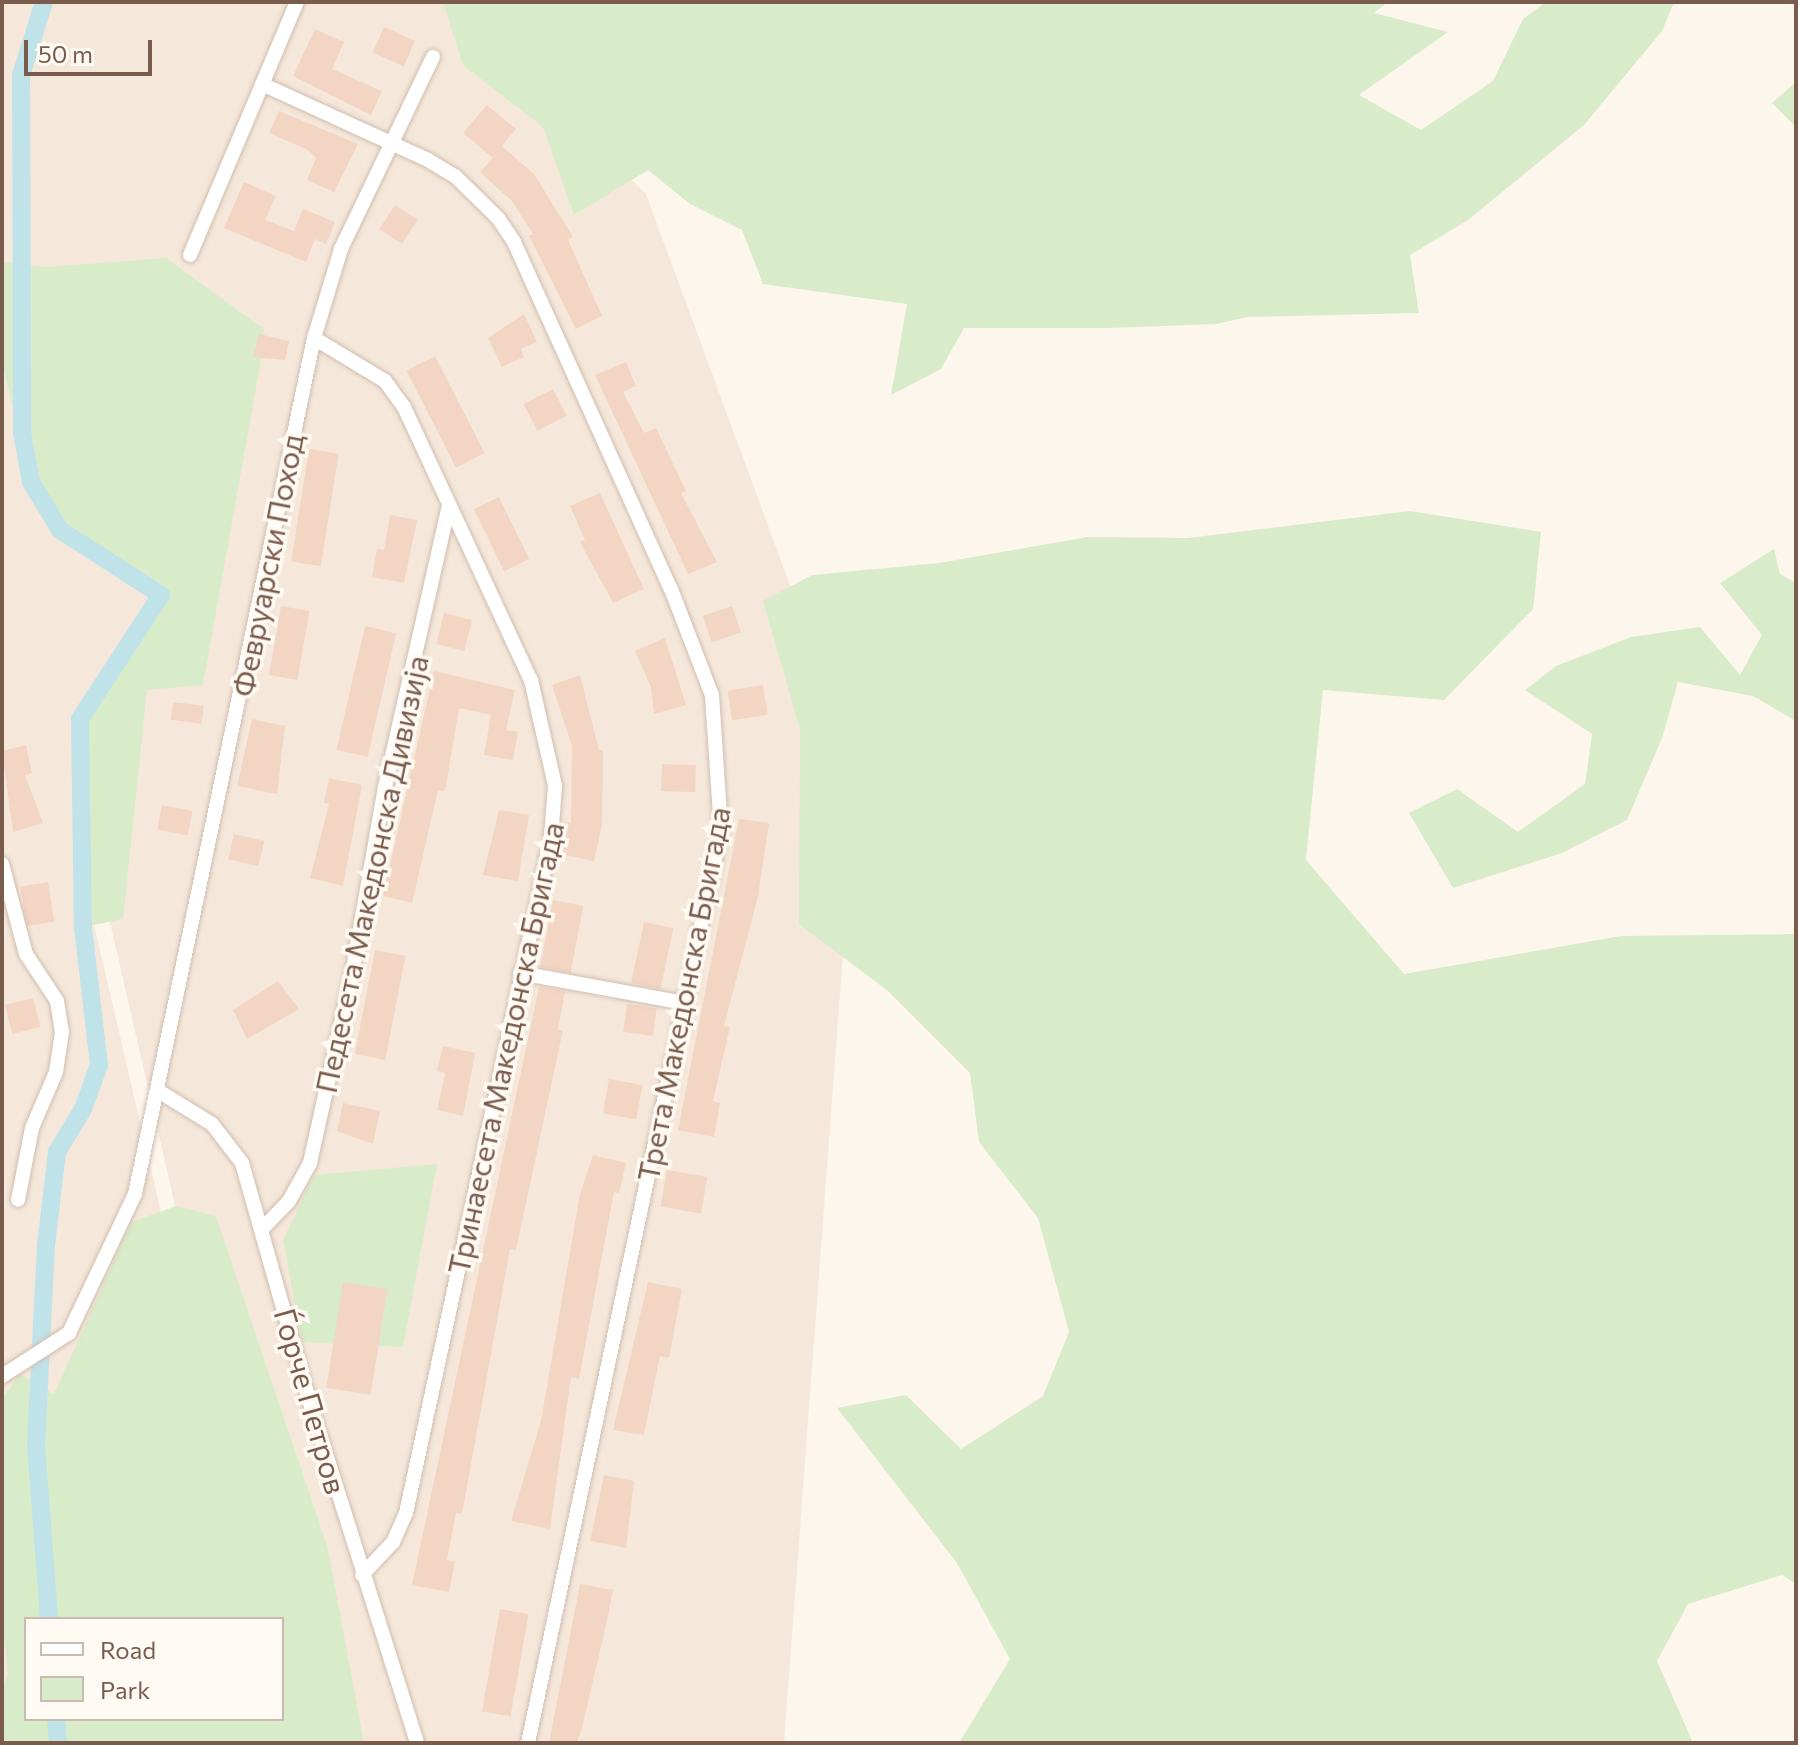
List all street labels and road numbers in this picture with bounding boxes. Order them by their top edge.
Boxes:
street label: Февруарски Поход [224,431,310,699]
street label: Педесета Македонска Дивизија [307,652,435,1096]
street label: Трета Македонска Бригада [629,804,737,1184]
street label: Тринаесета Македонска Бригада [439,819,571,1277]
street label: Ѓорче Петров [267,1304,355,1498]

